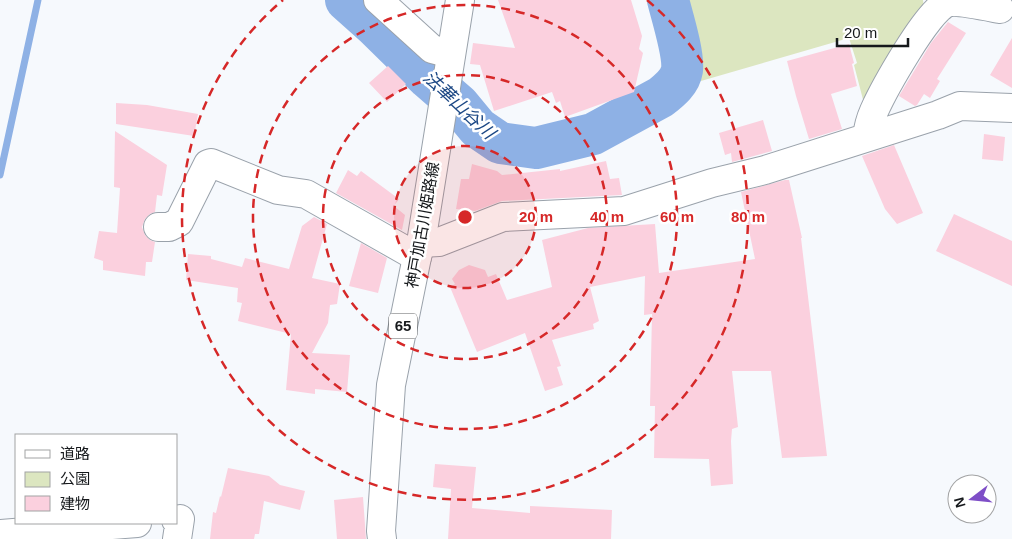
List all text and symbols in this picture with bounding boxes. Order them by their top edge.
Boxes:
scale bar [837,15,908,47]
text: 20 m [844,24,877,41]
water label: 法華山谷川 [419,67,500,144]
street label: 神戸加古川姫路線 [403,161,442,290]
centre of rings [456,208,474,226]
text: 20 m [519,208,553,225]
text: 40 m [590,208,624,225]
text: 60 m [660,208,694,225]
text: 80 m [731,208,765,225]
road number: 65 [389,314,417,338]
legend [15,434,178,524]
text: 道路 [60,445,90,462]
text: 公園 [60,470,90,487]
north arrow [947,474,997,524]
text: 建物 [60,495,90,512]
text: N [950,496,969,510]

